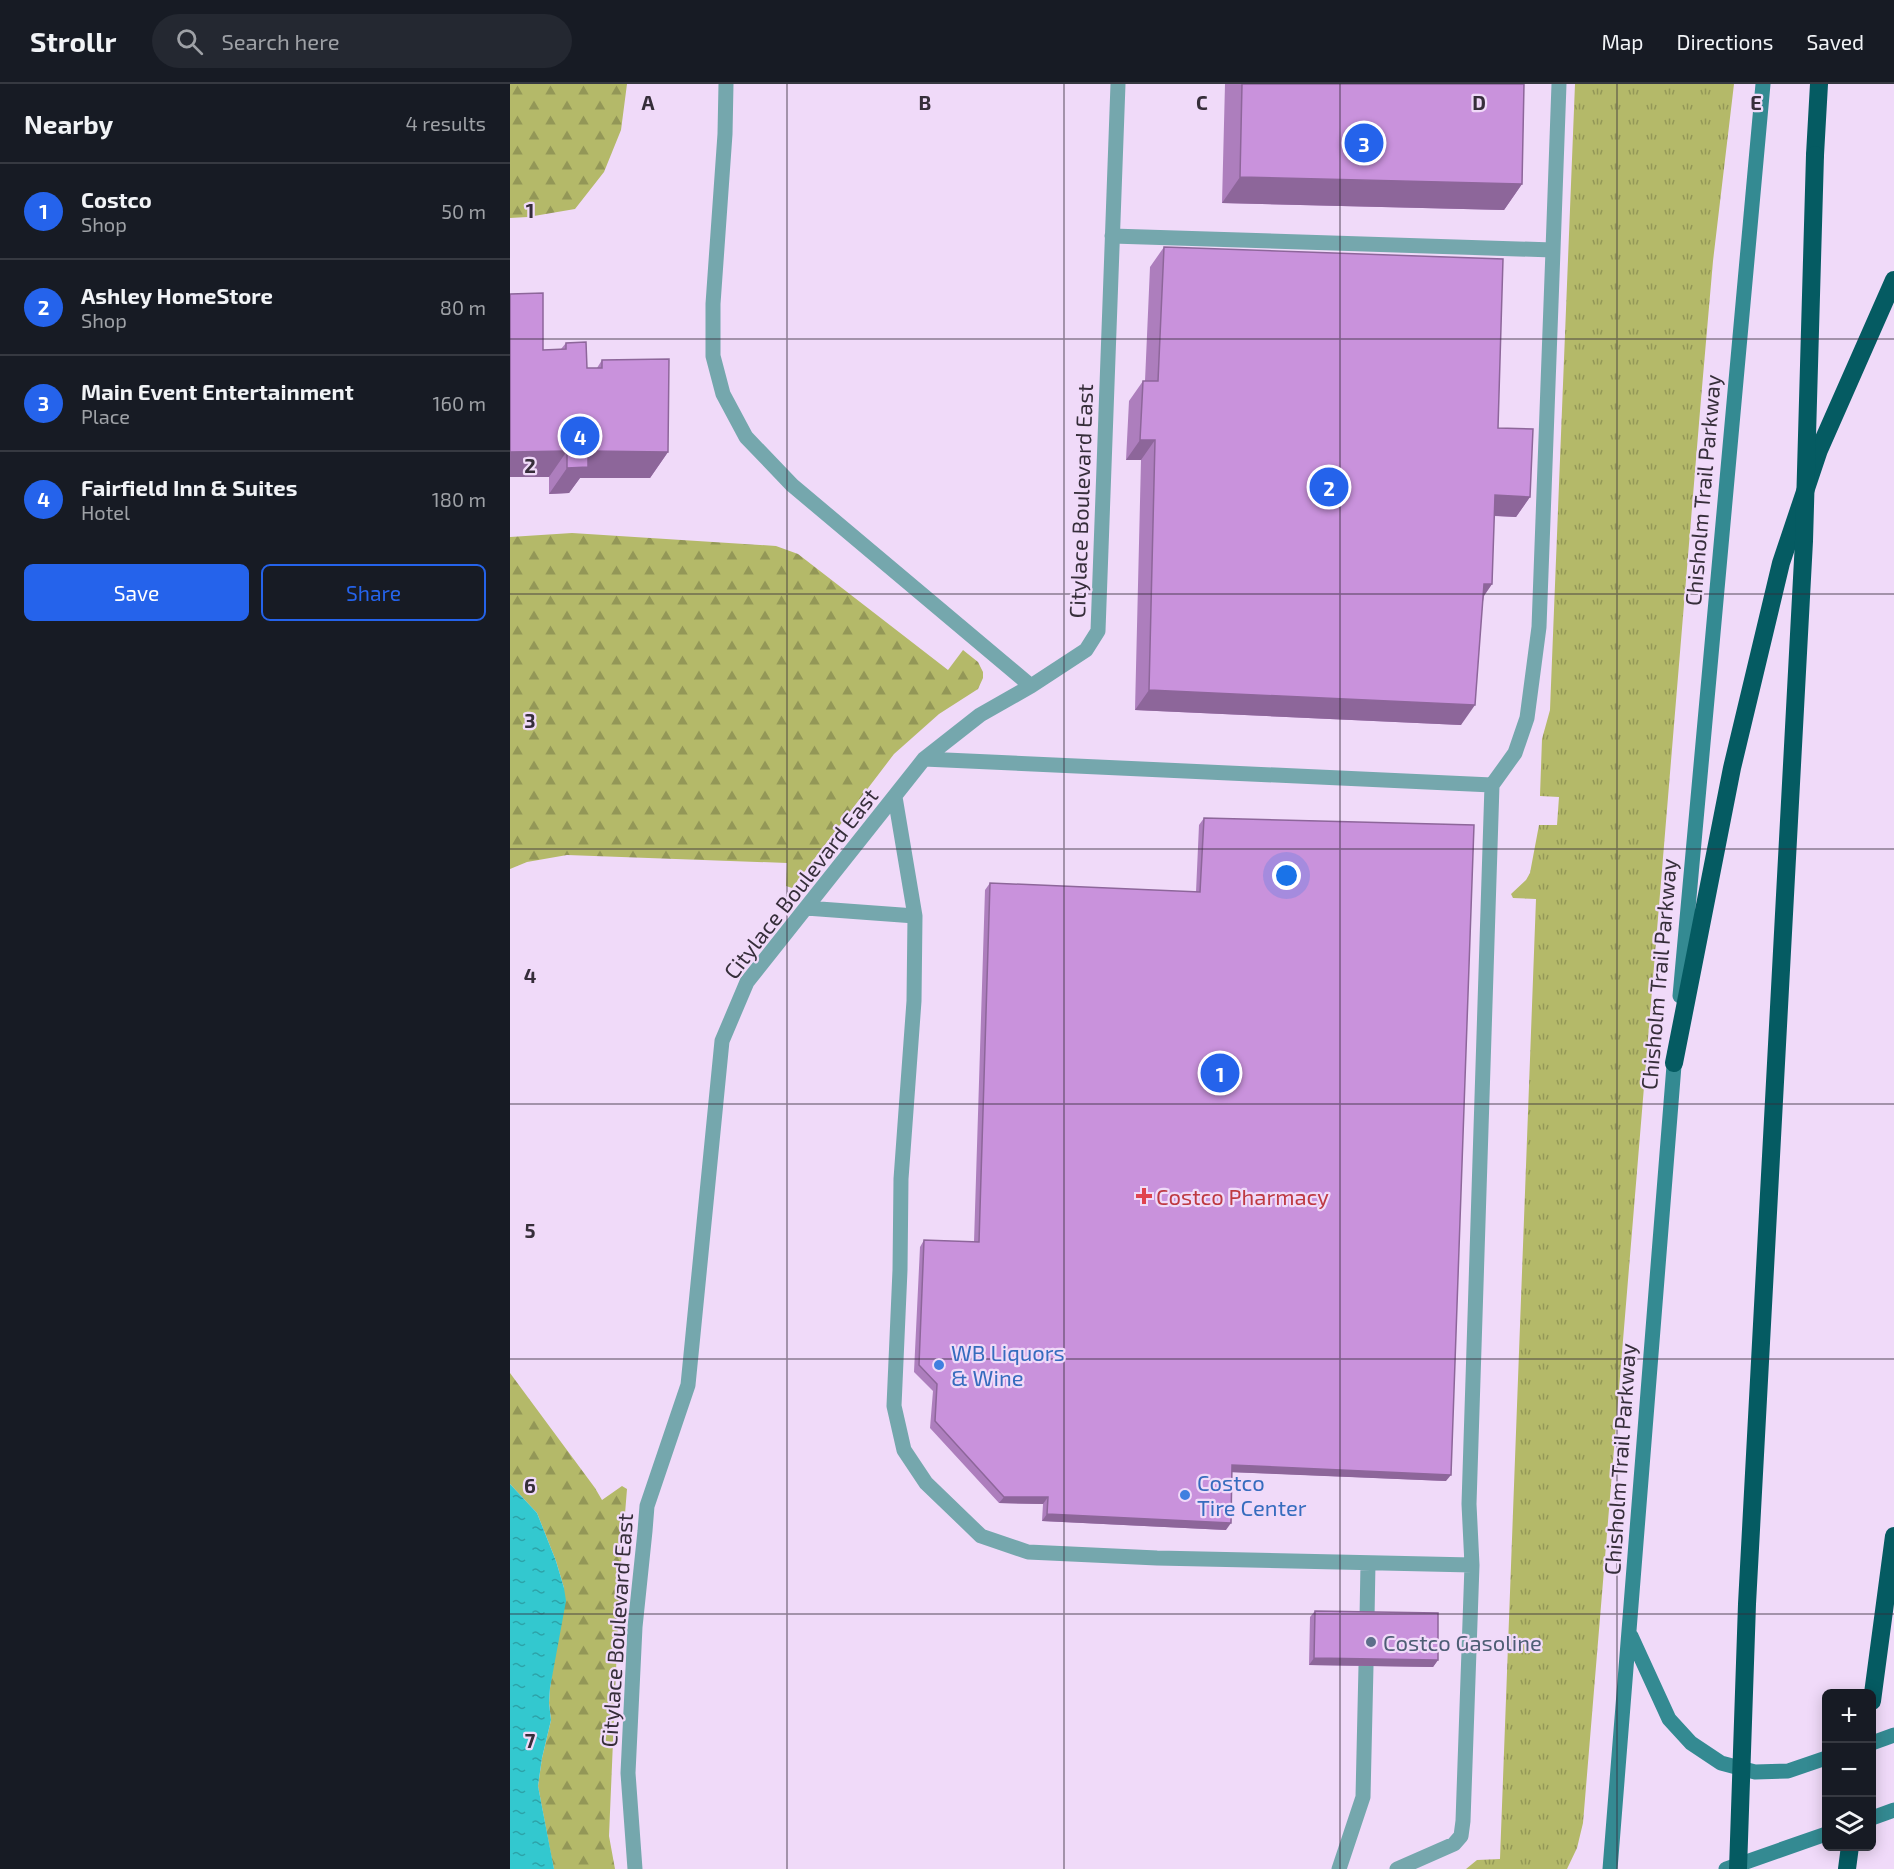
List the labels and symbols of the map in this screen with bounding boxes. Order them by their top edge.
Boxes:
text: A [641,90,655,114]
text: B [919,90,931,114]
text: C [1196,90,1208,114]
text: D [1472,90,1486,114]
text: E [1750,90,1762,114]
pin: 3 [1344,120,1384,166]
text: 1 [526,198,534,222]
street label: Chisholm Trail Parkway [1679,373,1725,607]
street label: Citylace Boulevard East [1063,383,1097,619]
pin: 4 [560,414,600,458]
text: 2 [524,453,536,477]
pin: 2 [1310,464,1348,510]
text: 3 [524,708,536,732]
street label: Citylace Boulevard East [718,783,882,983]
street label: Chisholm Trail Parkway [1635,857,1681,1091]
your location [1272,861,1301,890]
text: 4 [524,963,537,987]
pin: 1 [1200,1050,1240,1096]
place label: Costco Pharmacy [1156,1183,1329,1209]
marker: Costco Pharmacy [1137,1189,1151,1203]
text: 5 [524,1218,536,1242]
place label: WB Liquors & Wine [951,1339,1065,1390]
street label: Chisholm Trail Parkway [1598,1342,1640,1576]
marker: WB Liquors & Wine [932,1358,946,1372]
place label: Costco Tire Center [1197,1469,1307,1520]
text: 6 [524,1473,536,1497]
marker: Costco Tire Center [1178,1488,1192,1502]
street label: Citylace Boulevard East [595,1512,637,1748]
place label: Costco Gasoline [1383,1629,1542,1655]
marker: Costco Gasoline [1364,1635,1378,1649]
text: 7 [525,1728,536,1752]

